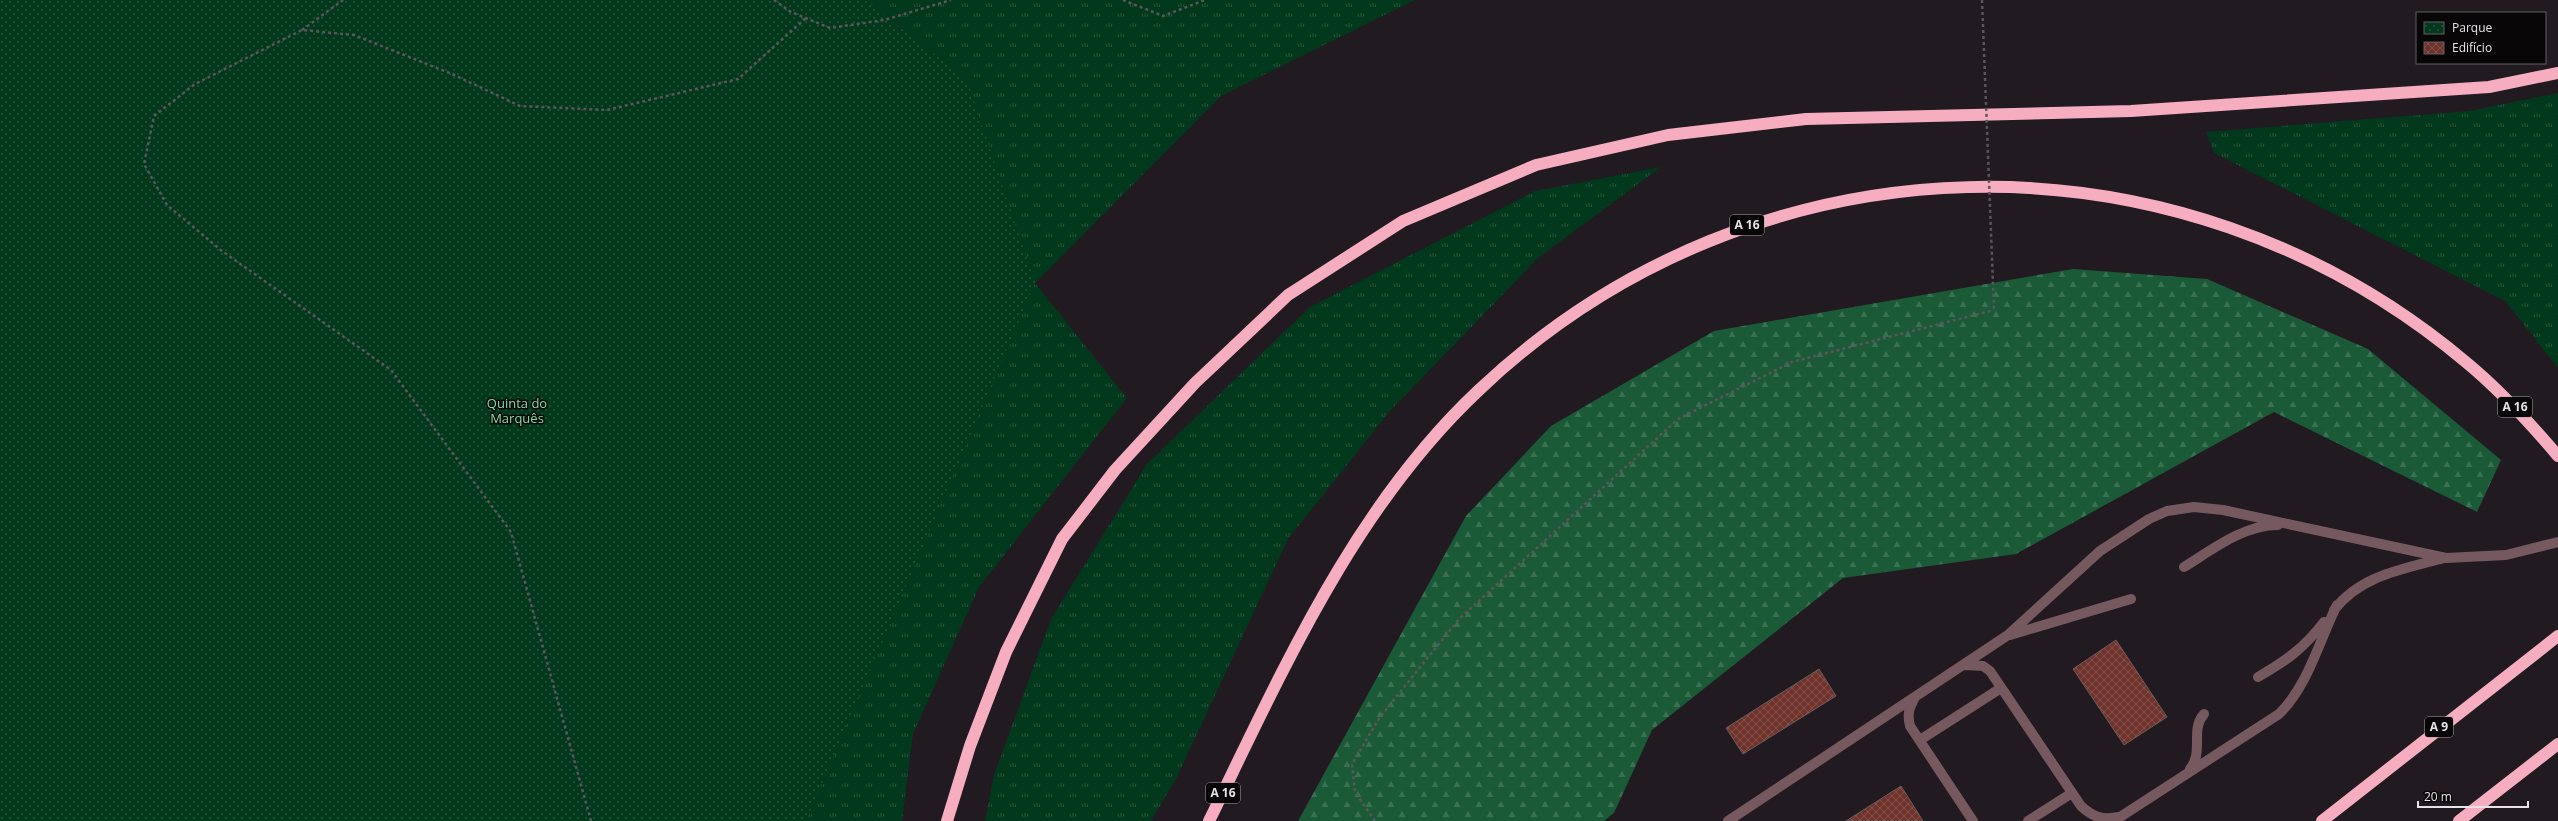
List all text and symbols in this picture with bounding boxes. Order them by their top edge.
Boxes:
legend [2416,12,2546,64]
text: Parque [2452,19,2492,36]
text: Edifício [2452,39,2492,56]
road number: A 16 [1730,215,1764,235]
park label: Quinta do Marquês [487,394,547,427]
road number: A 16 [2498,397,2532,417]
road number: A 9 [2425,717,2453,737]
road number: A 16 [1206,783,1240,803]
scale bar [2418,783,2528,809]
text: 20 m [2424,788,2452,805]

